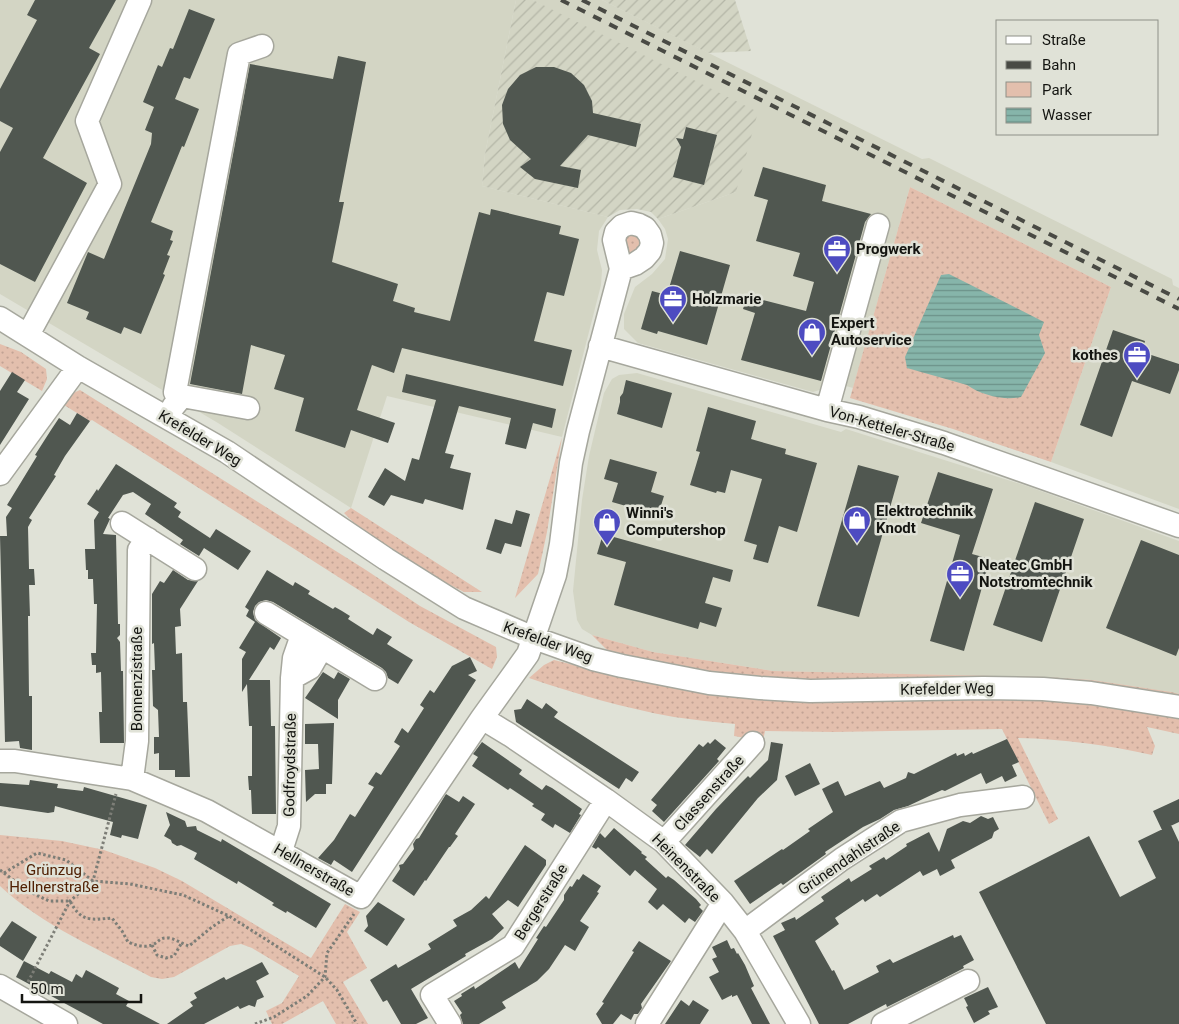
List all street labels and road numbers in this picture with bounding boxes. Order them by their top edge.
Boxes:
street label: Von-Ketteler-Straße [827,402,957,456]
street label: Krefelder Weg [155,406,245,470]
street label: Krefelder Weg [501,618,595,666]
street label: Bonnenzistraße [128,627,146,731]
street label: Krefelder Weg [900,679,994,699]
street label: Godfroydstraße [280,713,300,817]
street label: Classenstraße [670,751,748,835]
street label: Grünendahlstraße [795,817,903,899]
street label: Heinenstraße [648,830,724,906]
street label: Hellnerstraße [271,840,357,900]
street label: Bergerstraße [511,861,571,943]

